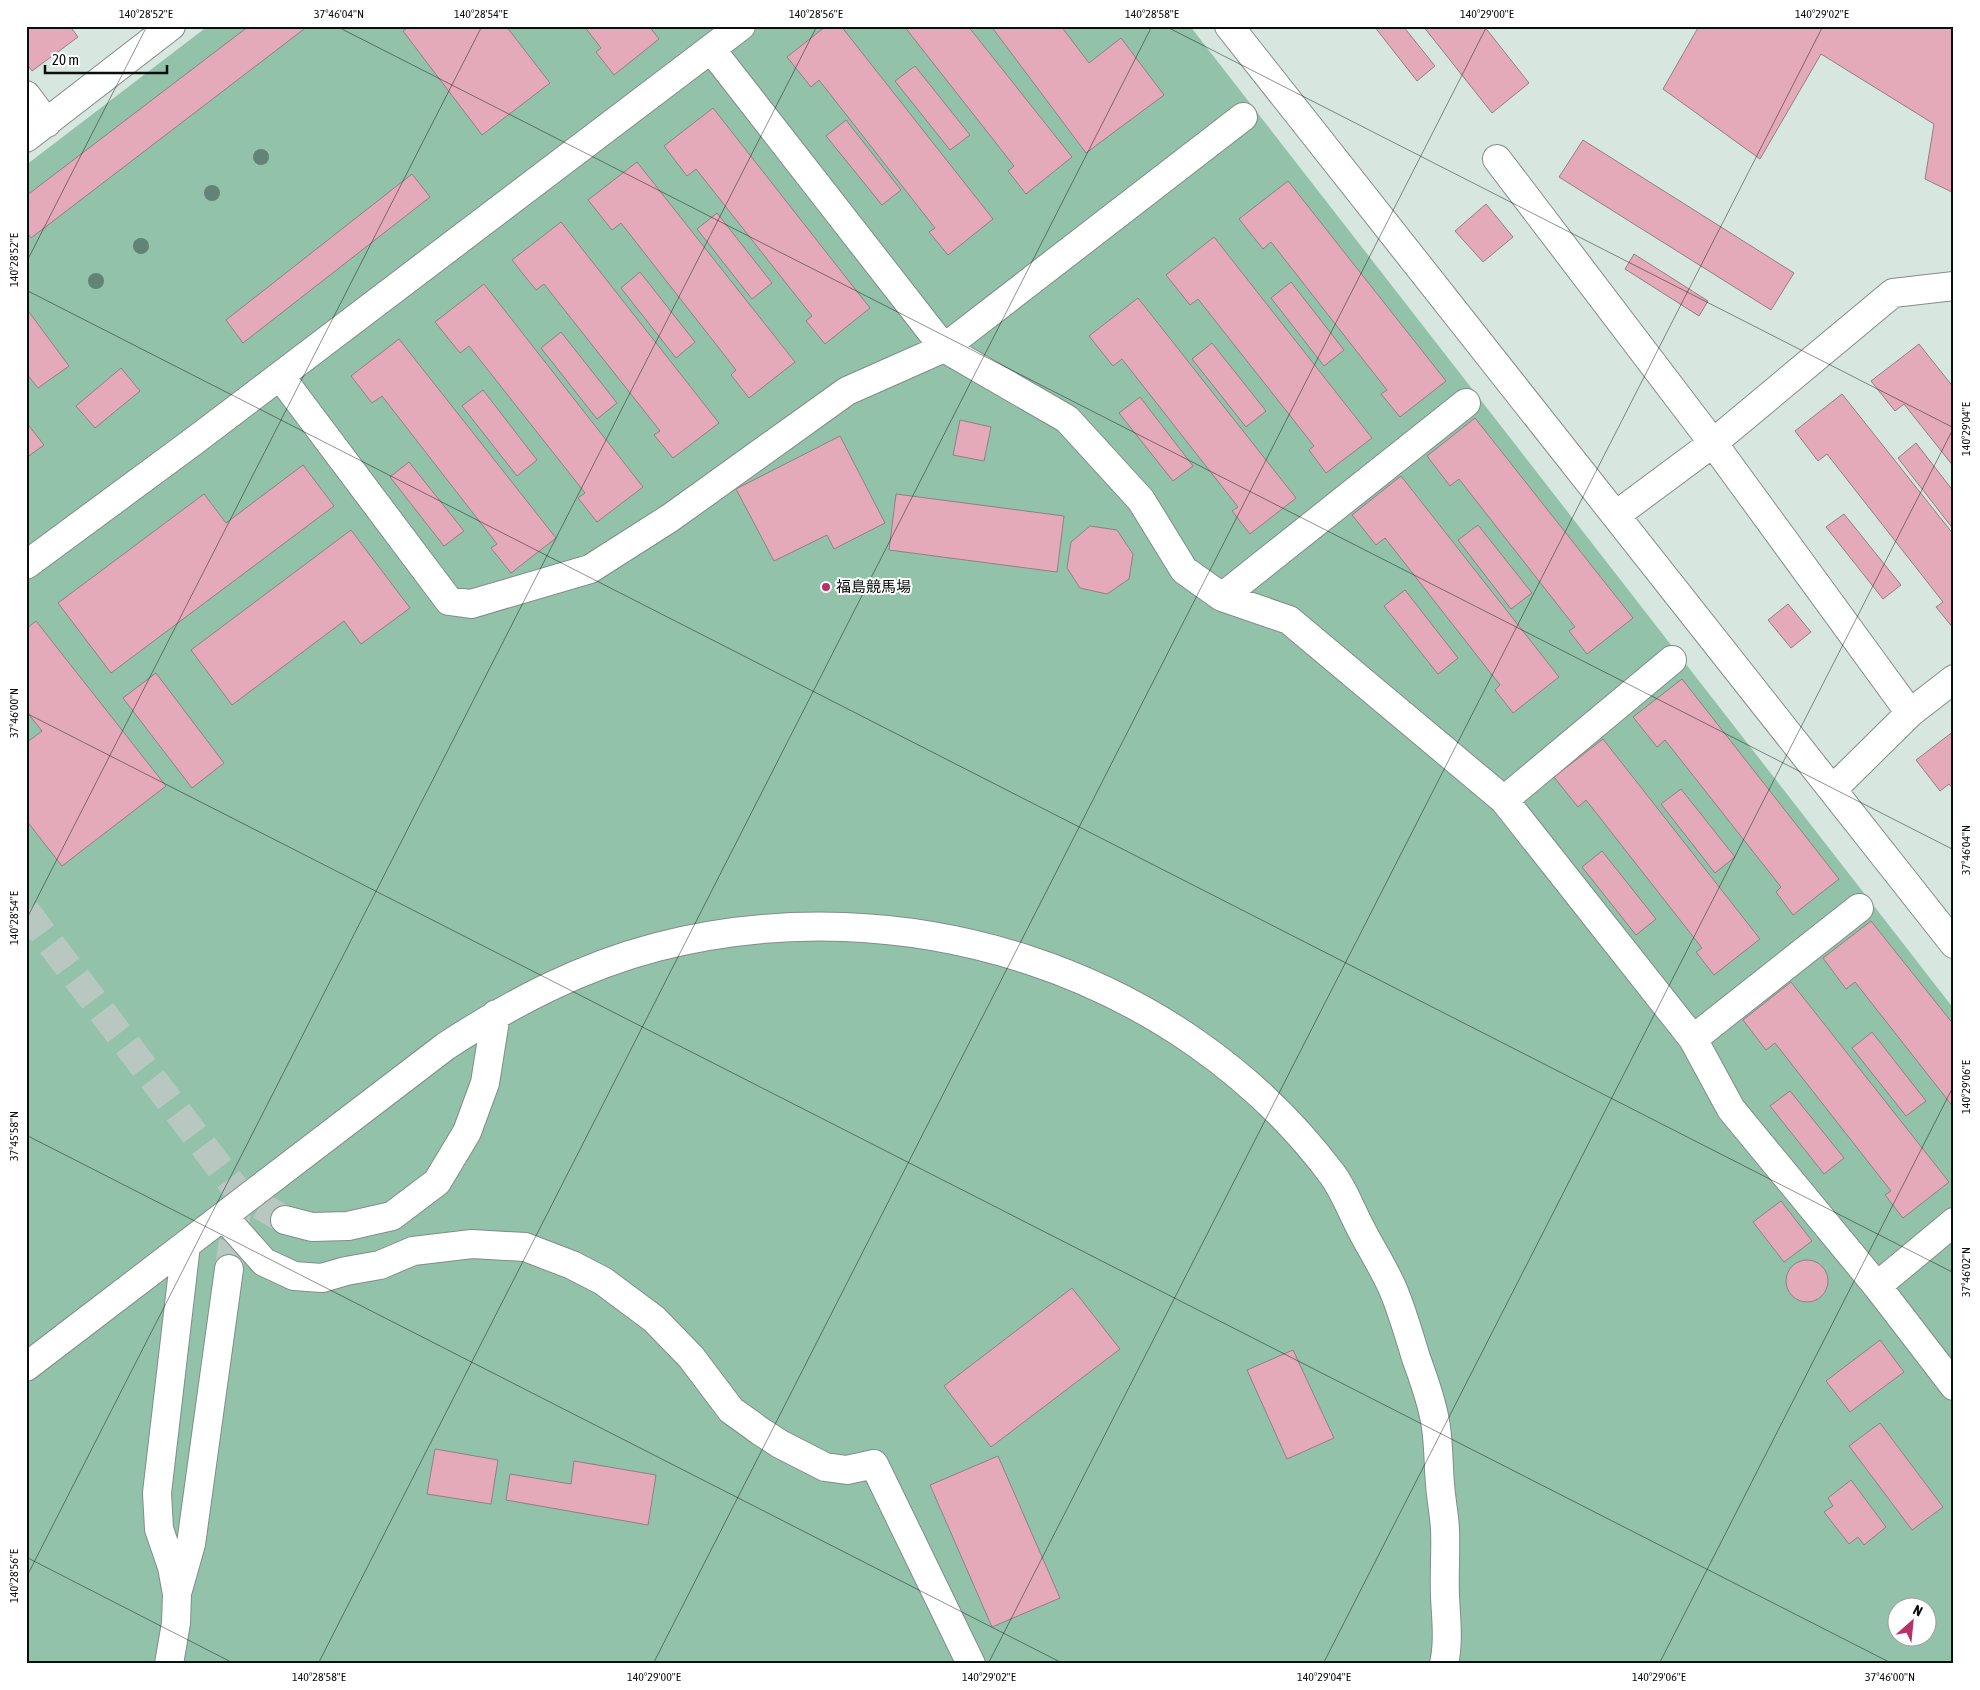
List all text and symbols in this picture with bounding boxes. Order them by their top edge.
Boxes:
text: 140°28'52"E [119,7,173,21]
text: 37°46'04"N [314,7,364,21]
text: 140°28'54"E [454,7,508,21]
text: 140°28'56"E [789,7,843,21]
text: 140°28'58"E [1125,7,1179,21]
text: 140°29'00"E [1460,7,1514,21]
text: 140°29'02"E [1795,7,1849,21]
scale bar [45,42,168,74]
text: 20 m [52,51,79,68]
text: 140°28'52"E [7,233,21,287]
text: 140°29'04"E [1959,402,1973,456]
place label: 福島競馬場 [836,578,911,595]
marker: 福島競馬場 [820,581,832,593]
text: 37°46'00"N [7,688,21,738]
text: 37°46'04"N [1959,825,1973,875]
text: 140°28'54"E [7,891,21,945]
text: 140°29'06"E [1959,1060,1973,1114]
text: 37°45'58"N [7,1111,21,1161]
text: 37°46'02"N [1959,1247,1973,1297]
text: 140°28'56"E [7,1549,21,1603]
north arrow [1888,1598,1938,1648]
text: N [1911,1601,1925,1619]
text: 140°28'58"E [292,1670,346,1684]
text: 140°29'00"E [627,1670,681,1684]
text: 140°29'02"E [962,1670,1016,1684]
text: 140°29'04"E [1297,1670,1351,1684]
text: 140°29'06"E [1632,1670,1686,1684]
text: 37°46'00"N [1865,1670,1915,1684]

